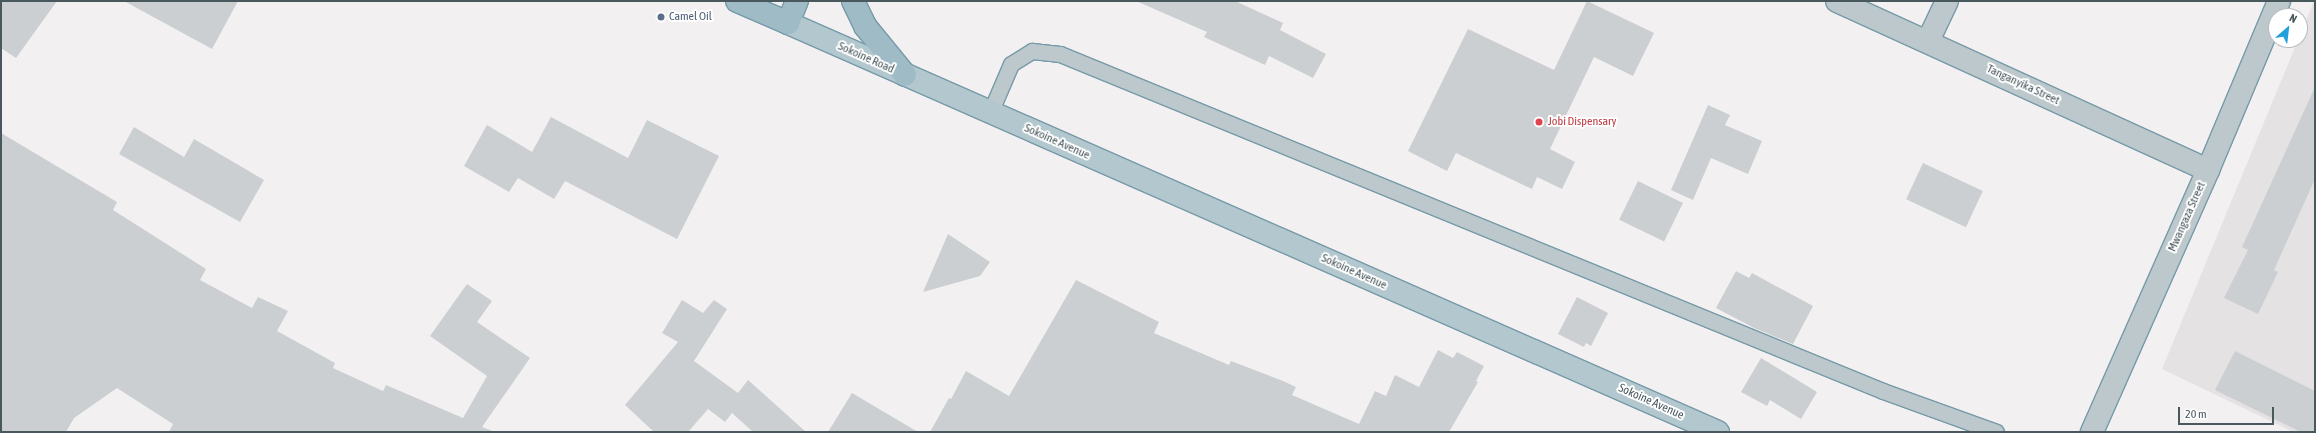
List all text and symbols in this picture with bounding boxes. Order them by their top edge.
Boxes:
north arrow [2268,8,2308,48]
place label: Camel Oil [669,10,712,24]
text: N [2287,11,2299,25]
marker: Camel Oil [656,12,666,22]
street label: Sokoine Road [836,39,896,77]
street label: Tanganyika Street [1984,62,2062,108]
place label: Jobi Dispensary [1548,115,1617,129]
marker: Jobi Dispensary [1533,116,1545,128]
street label: Sokoine Avenue [1022,121,1092,163]
street label: Mwangaza Street [2165,180,2209,254]
street label: Sokoine Avenue [1319,251,1389,293]
street label: Sokoine Avenue [1616,381,1686,423]
scale bar [2180,399,2276,425]
text: 20 m [2185,407,2207,421]

